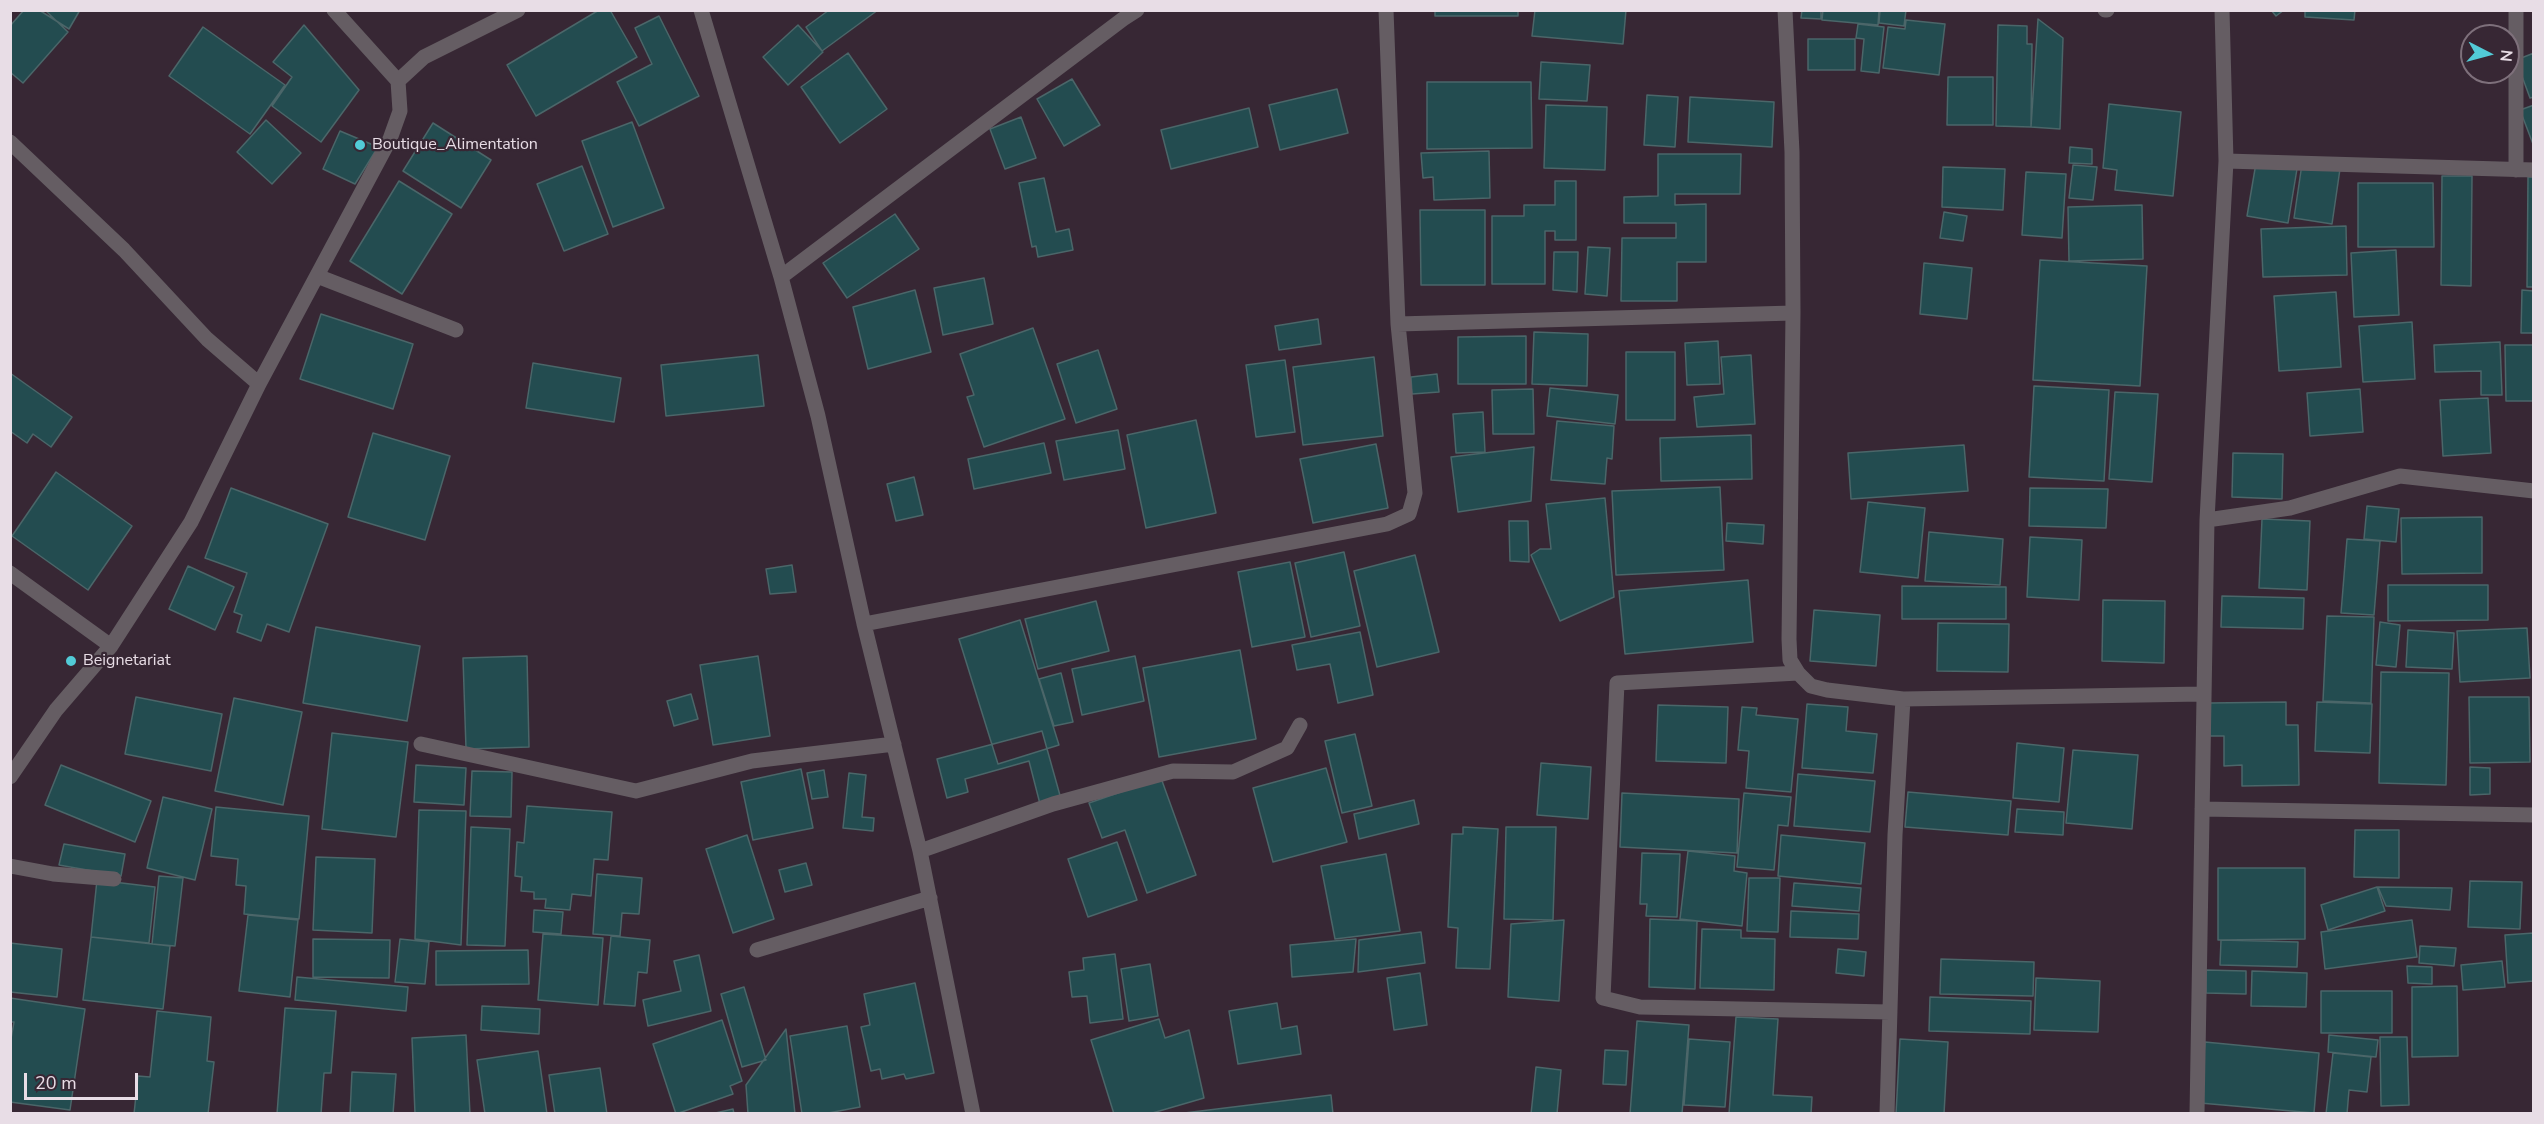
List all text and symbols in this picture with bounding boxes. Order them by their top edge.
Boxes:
north arrow [2460,24,2520,84]
text: N [2494,49,2517,63]
place label: Boutique_Alimentation [372,135,538,155]
marker: Boutique_Alimentation [353,138,367,152]
place label: Beignetariat [83,651,171,671]
marker: Beignetariat [64,654,78,668]
scale bar [27,1061,141,1099]
text: 20 m [35,1071,77,1095]

